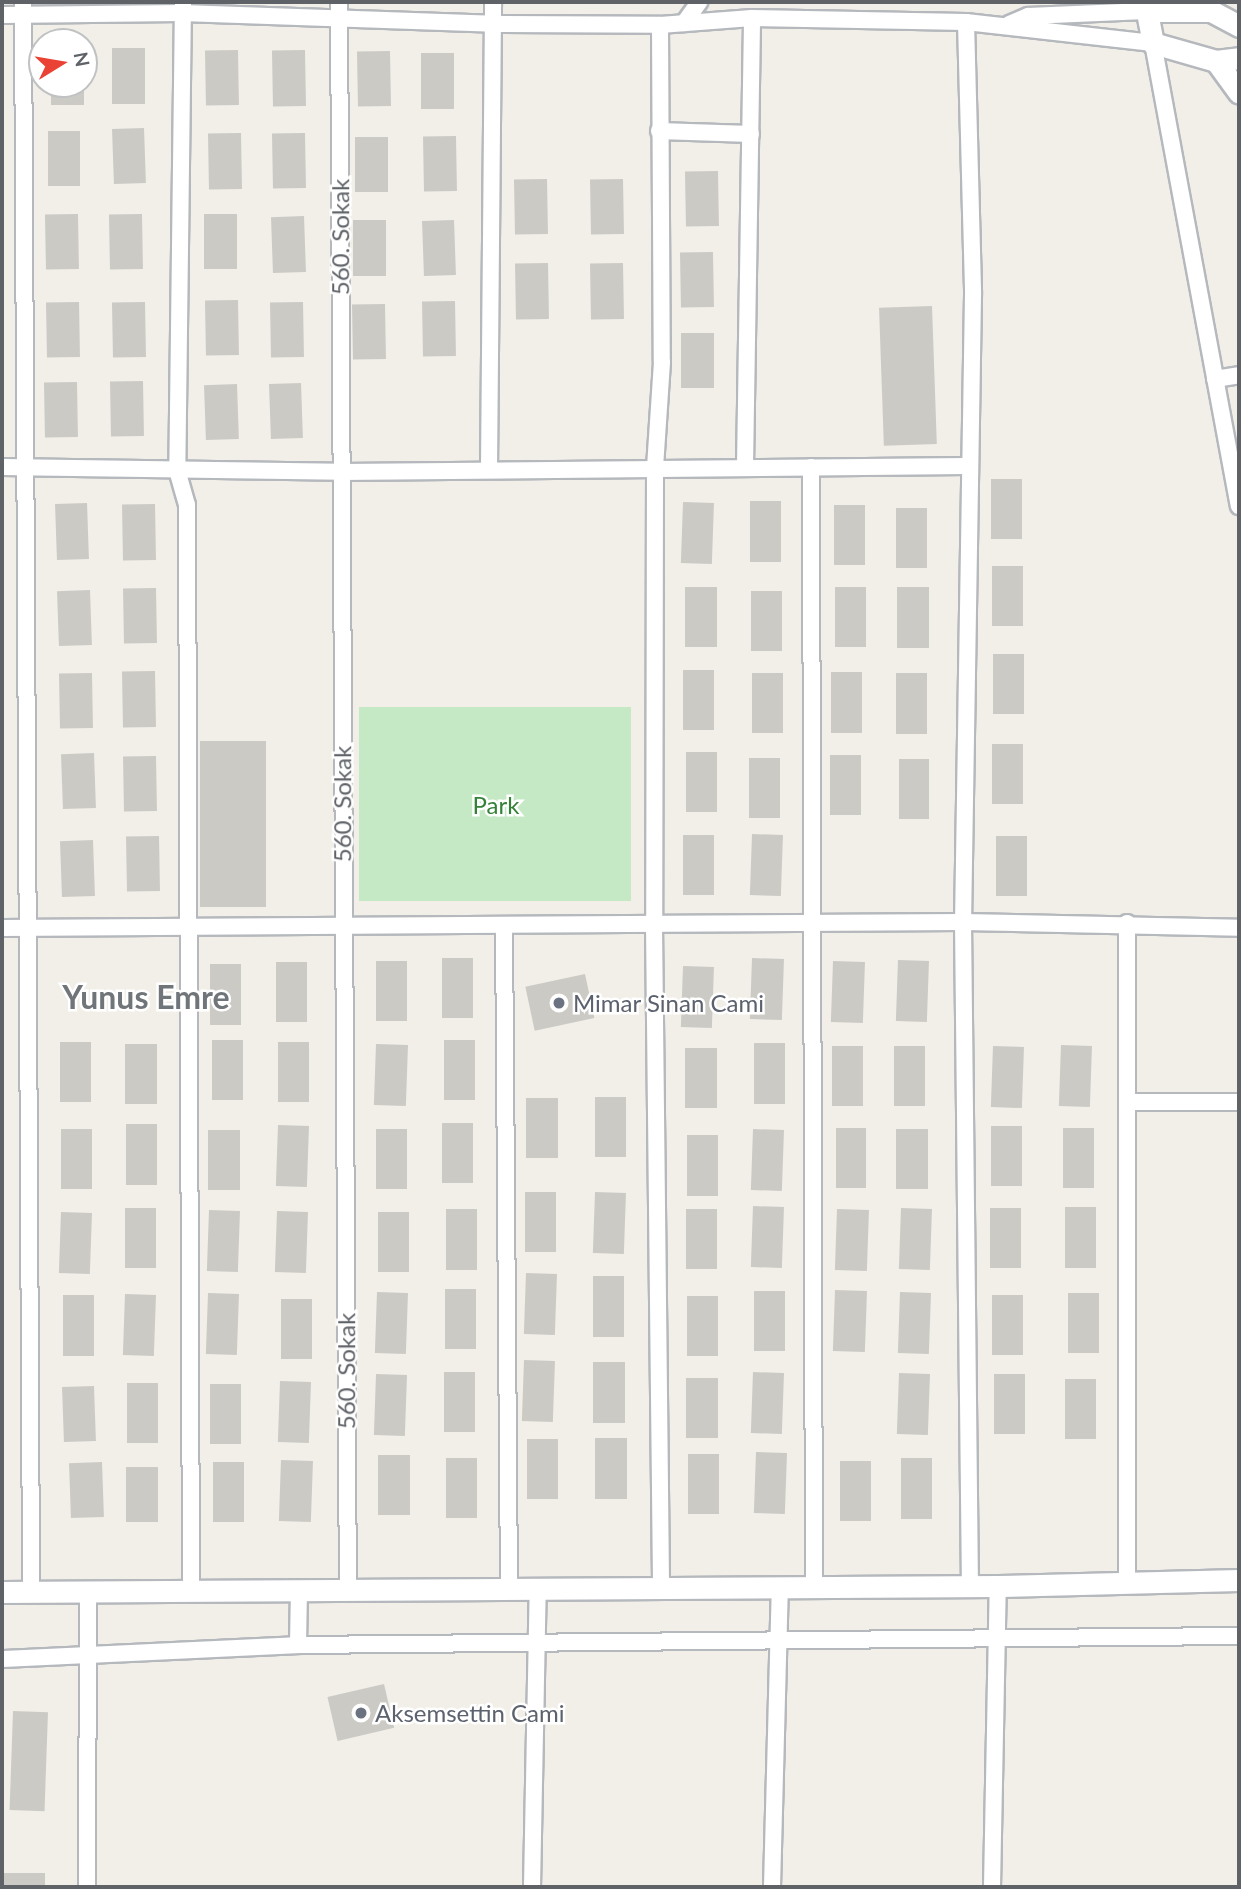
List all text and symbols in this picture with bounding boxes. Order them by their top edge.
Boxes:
north arrow [28,28,98,98]
text: N [69,50,95,69]
street label: 560. Sokak [326,179,354,295]
street label: 560. Sokak [328,746,356,862]
park label: Park [473,791,519,819]
district label: Yunus Emre [62,978,230,1016]
place label: Mimar Sinan Cami [573,989,764,1017]
marker: Mimar Sinan Cami [551,995,567,1011]
street label: 560. Sokak [332,1313,360,1429]
place label: Aksemsettin Cami [375,1699,565,1727]
marker: Aksemsettin Cami [353,1705,369,1721]

